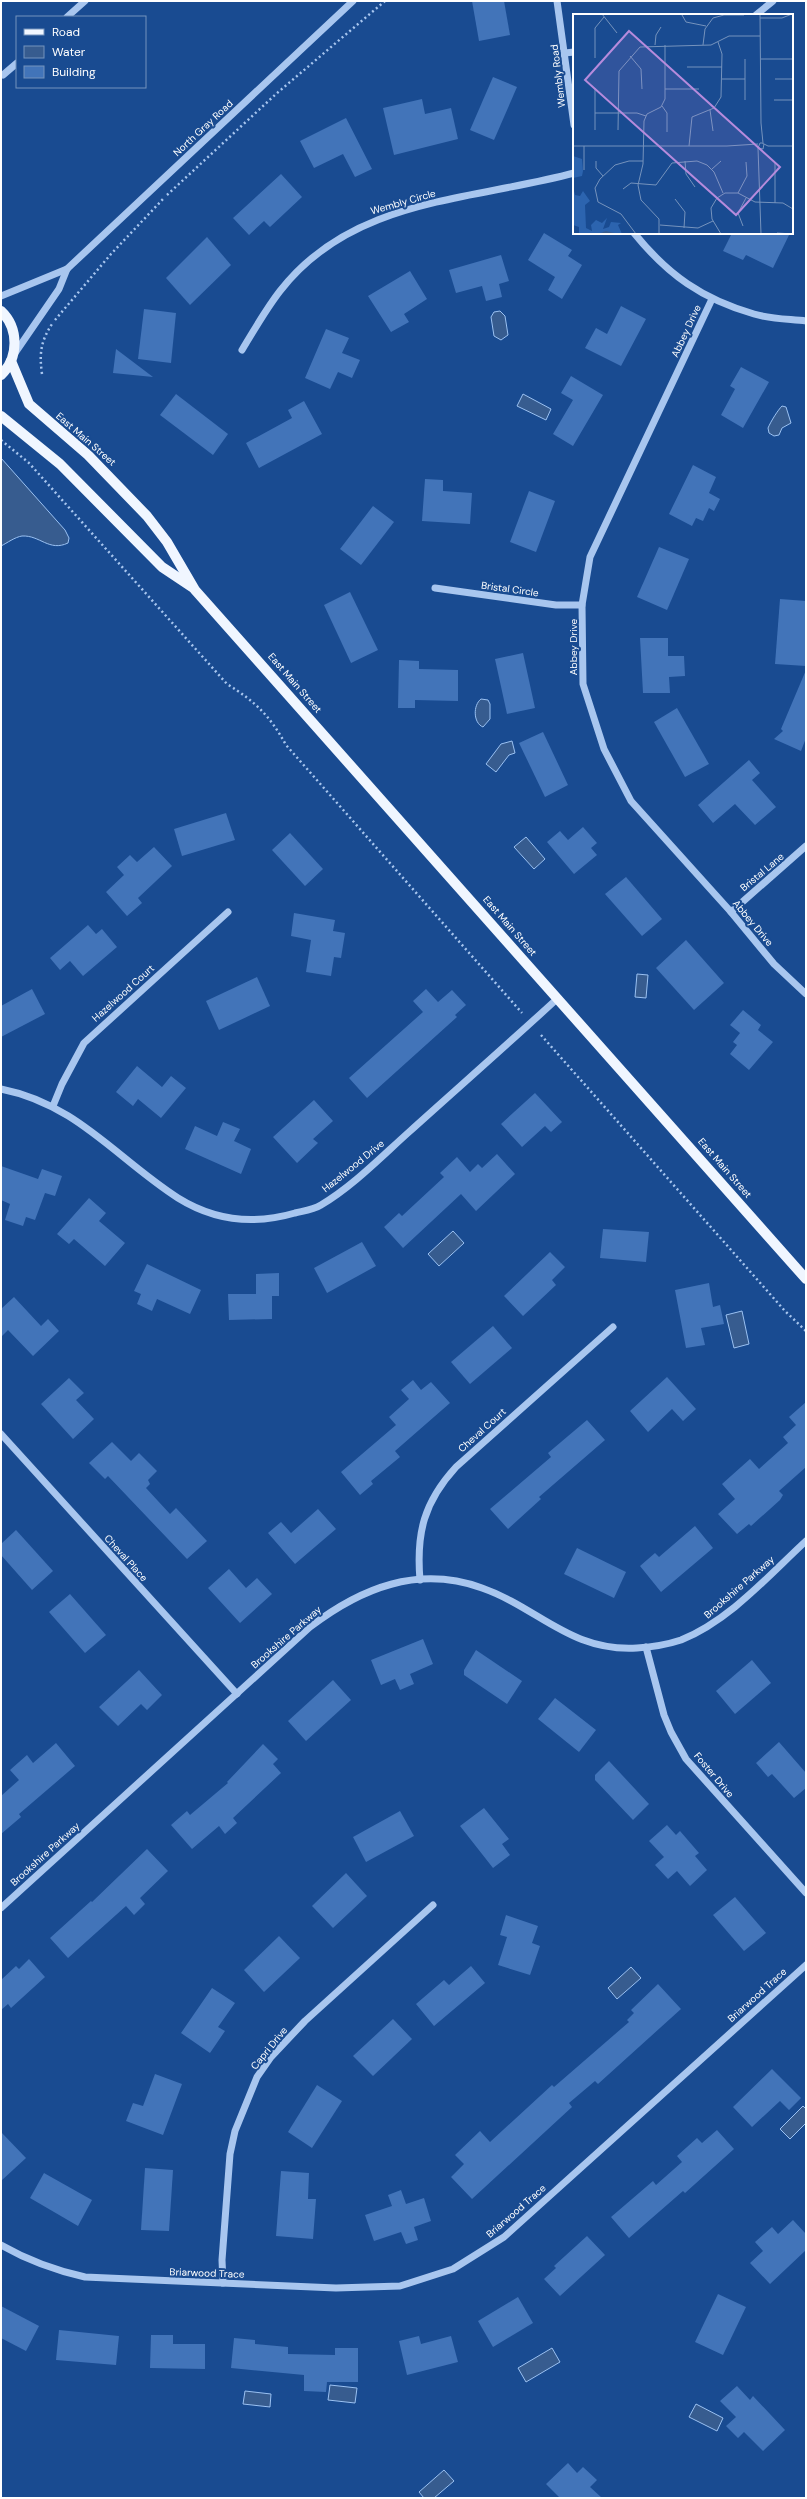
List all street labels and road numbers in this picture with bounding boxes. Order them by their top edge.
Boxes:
street label: Wembly Road [548,44,568,108]
street label: North Gray Road [170,97,236,159]
street label: Wembly Circle [369,186,437,218]
street label: Abbey Drive [668,302,704,359]
street label: East Main Street [53,409,119,469]
street label: Bristal Circle [480,579,540,600]
street label: Abbey Drive [567,618,580,675]
street label: East Main Street [265,650,325,716]
street label: Bristal Lane [737,850,787,894]
street label: East Main Street [480,893,540,959]
street label: Abbey Drive [730,897,776,949]
street label: Hazelwood Court [89,962,157,1024]
street label: East Main Street [695,1135,755,1201]
street label: Hazelwood Drive [319,1137,387,1195]
street label: Cheval Court [455,1405,509,1455]
street label: Cheval Place [102,1532,151,1584]
street label: Brookshire Parkway [701,1553,777,1621]
street label: Brookshire Parkway [248,1603,324,1671]
street label: Foster Drive [691,1750,737,1801]
street label: Brookshire Parkway [7,1819,83,1889]
street label: Briarwood Trace [725,1965,789,2025]
street label: Capri Drive [248,2024,290,2072]
street label: Briarwood Trace [483,2181,549,2241]
street label: Briarwood Trace [169,2265,245,2281]

